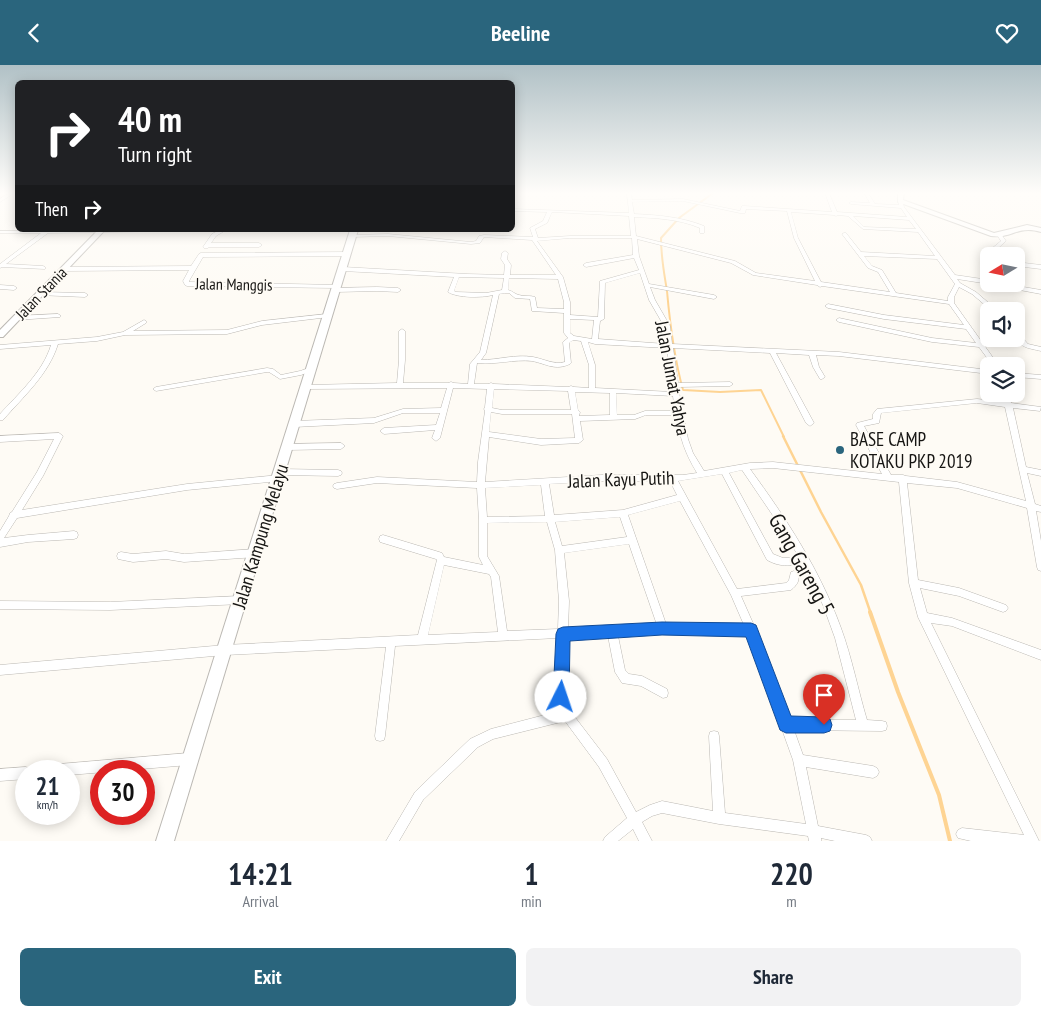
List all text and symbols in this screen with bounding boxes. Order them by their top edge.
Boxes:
icon: back [20,19,48,47]
text: Beeline [491,19,550,47]
icon: heart [993,19,1021,47]
text: 40 m [118,96,182,142]
icon: right [35,100,100,165]
text: Turn right [118,140,192,168]
icon: right [78,195,106,223]
text: Then [35,197,68,221]
north arrow [980,247,1025,293]
map controls [980,247,1025,402]
street label: Jalan Stania [10,263,71,324]
street label: Jalan Manggis [194,273,273,295]
button: sound [980,302,1025,347]
street label: Jalan Jumat Yahya [650,318,696,437]
button: layers [980,357,1025,402]
place label: BASE CAMP KOTAKU PKP 2019 [850,427,973,473]
marker: BASE CAMP KOTAKU PKP 2019 [834,444,846,456]
street label: Jalan Kampung Melayu [226,461,293,612]
street label: Jalan Kayu Putih [566,465,675,493]
street label: Gang Gareng 5 [763,508,841,620]
position arrow [534,670,586,722]
pin [803,674,845,725]
icon: arrive [810,681,838,709]
speed limit sign: 30 [90,760,155,825]
text: 21 [36,770,59,802]
text: km/h [37,797,58,812]
text: 14:21 [228,854,293,893]
text: 1 [524,854,539,893]
text: 220 [770,854,813,893]
text: Arrival [242,891,279,911]
text: min [521,891,542,911]
text: m [786,891,797,911]
button: Exit [20,948,516,1006]
button: Share [526,948,1021,1006]

